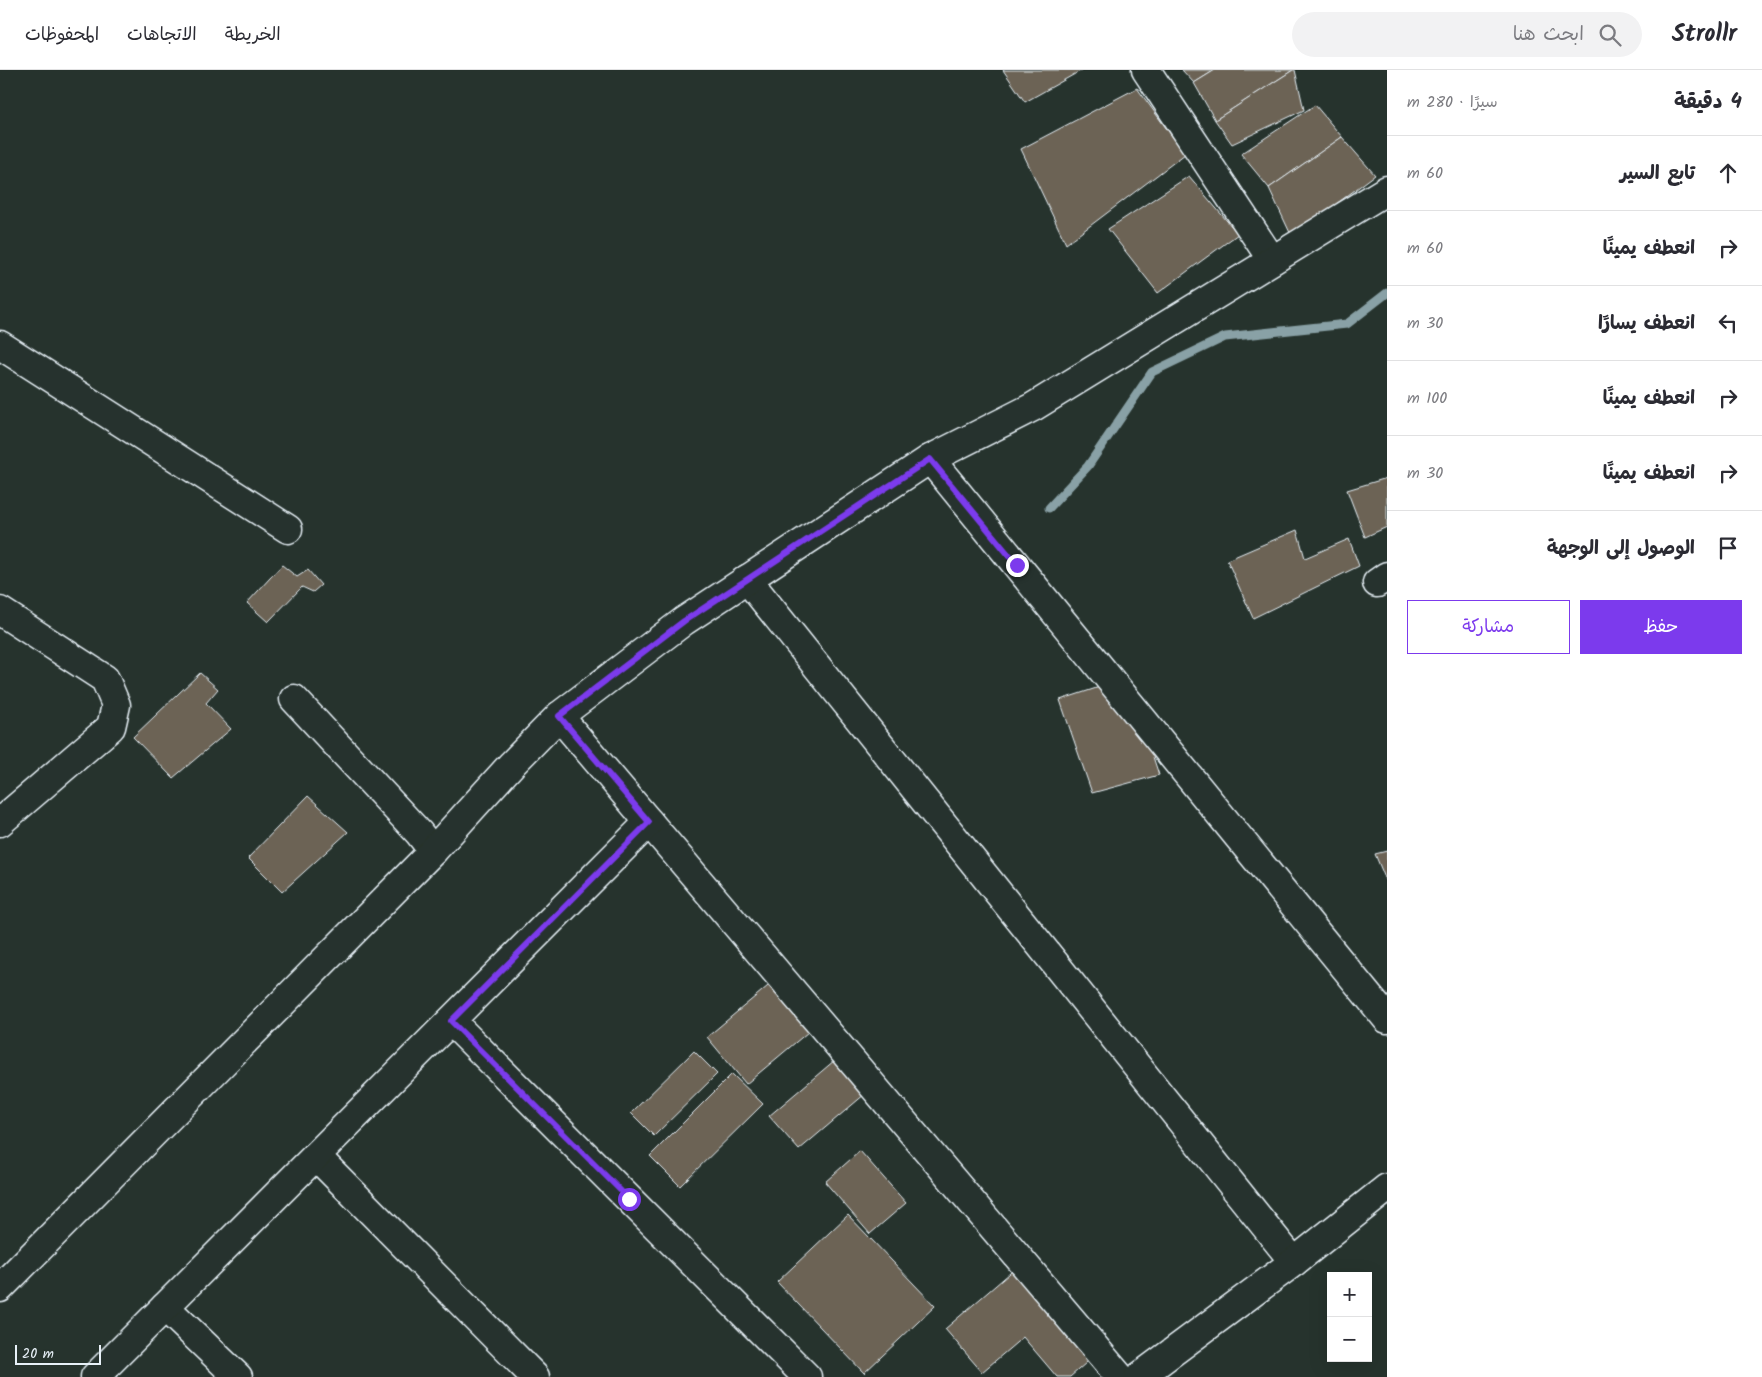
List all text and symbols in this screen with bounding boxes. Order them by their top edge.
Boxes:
search box [1292,12,1642,57]
text: Strollr [1672,15,1737,54]
text: ابحث هنا [1513,20,1584,50]
text: المحفوظات [25,21,99,50]
text: الاتجاهات [127,21,197,50]
text: الخريطة [225,21,281,50]
icon: search [1596,21,1624,49]
text: 4 دقيقة [1674,86,1742,119]
text: سيرًا · 280 m [1407,90,1498,115]
text: تابع السير [1620,159,1695,189]
icon: ahead [1714,159,1742,187]
text: 60 m [1407,161,1443,186]
text: انعطف يمينًا [1603,234,1695,264]
icon: right [1714,234,1742,262]
text: 60 m [1407,236,1443,261]
text: انعطف يسارًا [1598,309,1695,339]
icon: left [1714,309,1742,337]
text: 30 m [1407,311,1443,336]
text: انعطف يمينًا [1603,384,1695,414]
icon: right [1714,384,1742,412]
text: 100 m [1407,386,1447,411]
text: انعطف يمينًا [1603,459,1695,489]
icon: right [1714,459,1742,487]
text: 30 m [1407,461,1443,486]
text: الوصول إلى الوجهة [1547,534,1695,564]
icon: arrive [1714,534,1742,562]
route end [1006,554,1029,577]
button: مشاركة [1407,600,1570,654]
button: حفظ [1580,600,1742,654]
route start [618,1188,641,1211]
map controls [1327,1272,1372,1362]
button: + [1327,1272,1372,1317]
button: − [1327,1317,1372,1362]
scale bar [15,1342,101,1365]
text: 20 m [22,1343,54,1365]

